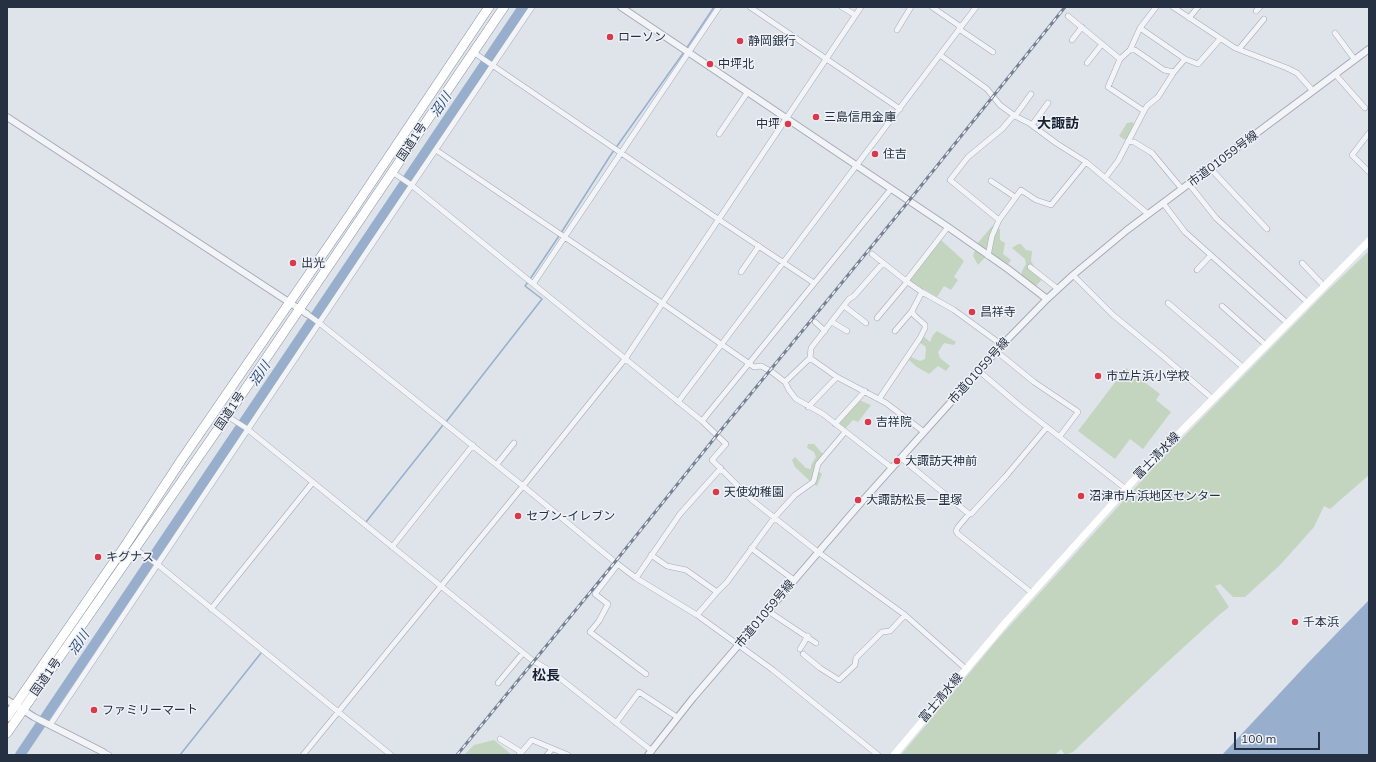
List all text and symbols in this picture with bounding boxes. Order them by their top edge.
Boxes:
place label: ローソン [618,30,666,44]
marker: ローソン [605,32,615,42]
place label: 静岡銀行 [748,34,796,48]
marker: 静岡銀行 [735,36,745,46]
place label: 中坪北 [718,57,754,71]
marker: 中坪北 [705,59,715,69]
water label: 沼川 [427,90,455,120]
place label: 三島信用金庫 [824,110,896,124]
marker: 三島信用金庫 [811,112,821,122]
district label: 大諏訪 [1037,116,1079,132]
place label: 中坪 [756,117,780,131]
marker: 中坪 [783,119,793,129]
street label: 国道1号 [394,120,430,164]
street label: 市道01059号線 [1185,128,1261,190]
place label: 住吉 [883,147,907,161]
marker: 住吉 [870,149,880,159]
place label: 出光 [301,256,325,270]
marker: 出光 [288,258,298,268]
place label: 昌祥寺 [980,305,1016,319]
marker: 昌祥寺 [967,307,977,317]
street label: 市道01059号線 [946,335,1012,407]
water label: 沼川 [246,359,274,389]
place label: 市立片浜小学校 [1106,369,1190,383]
marker: 市立片浜小学校 [1093,371,1103,381]
street label: 国道1号 [212,389,248,433]
place label: 吉祥院 [876,415,912,429]
marker: 吉祥院 [863,417,873,427]
street label: 富士清水線 [1131,429,1183,483]
place label: 大諏訪天神前 [905,454,977,468]
marker: 大諏訪天神前 [892,456,902,466]
place label: 天使幼稚園 [724,485,784,499]
marker: 天使幼稚園 [711,487,721,497]
place label: 沼津市片浜地区センター [1089,489,1221,503]
marker: 沼津市片浜地区センター [1076,491,1086,501]
place label: 大諏訪松長一里塚 [866,493,962,507]
marker: 大諏訪松長一里塚 [853,495,863,505]
place label: セブン-イレブン [526,509,615,523]
marker: セブン-イレブン [513,511,523,521]
place label: キグナス [106,550,154,564]
marker: キグナス [93,552,103,562]
street label: 市道01059号線 [732,577,798,651]
place label: 千本浜 [1303,615,1339,629]
marker: 千本浜 [1290,617,1300,627]
water label: 沼川 [65,628,93,658]
street label: 国道1号 [28,655,64,699]
district label: 松長 [532,668,560,684]
street label: 富士清水線 [916,670,966,726]
place label: ファミリーマート [102,703,198,717]
marker: ファミリーマート [89,705,99,715]
scale bar [1236,724,1322,750]
text: 100 m [1241,731,1276,746]

